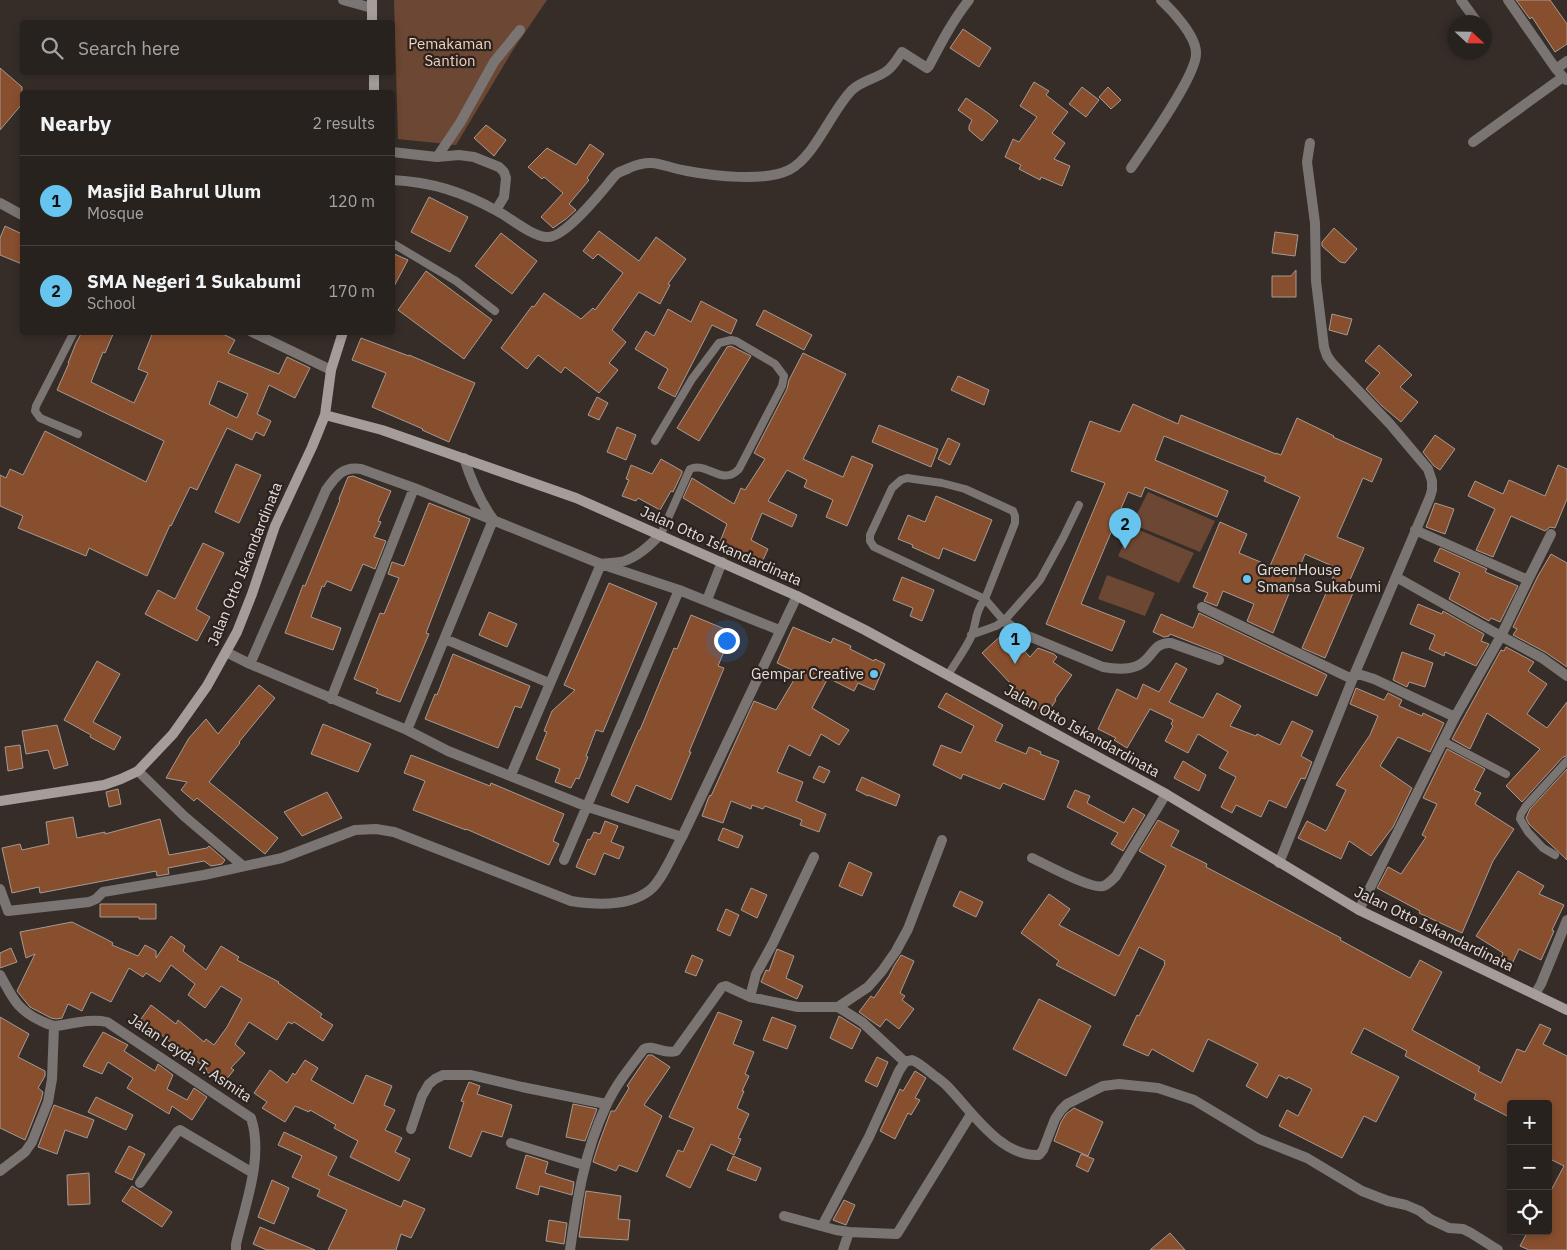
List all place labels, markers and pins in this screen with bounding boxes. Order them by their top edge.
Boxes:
pin: 2 [1109,508,1141,549]
place label: GreenHouse Smansa Sukabumi [1257,560,1381,596]
marker: GreenHouse Smansa Sukabumi [1241,573,1253,585]
pin: 1 [999,623,1031,664]
place label: Gempar Creative [751,664,864,683]
marker: Gempar Creative [868,668,880,680]

